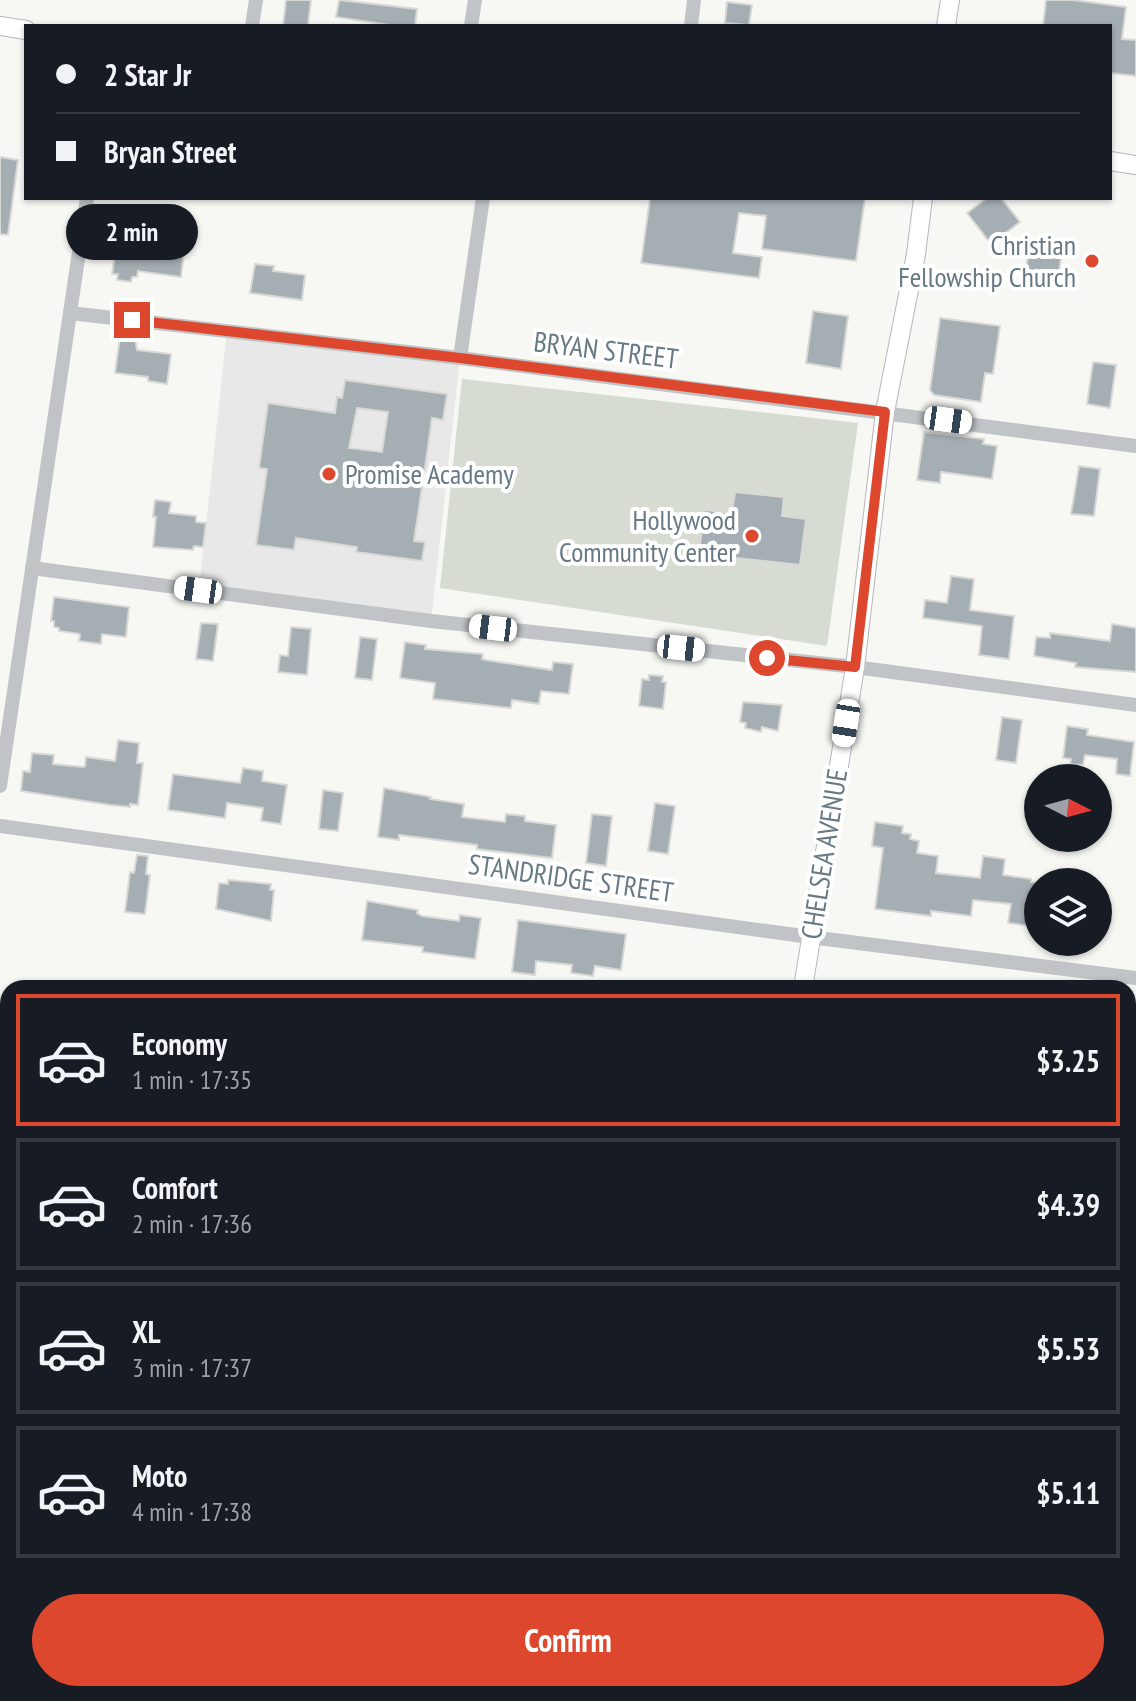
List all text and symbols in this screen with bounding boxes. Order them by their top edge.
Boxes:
text: 2 Star Jr [104,55,191,94]
text: Bryan Street [104,132,237,171]
callout: 2 min [66,204,198,260]
text: 2 min [106,215,158,248]
place label: Christian Fellowship Church [898,226,1076,295]
marker: Christian Fellowship Church [1083,252,1101,270]
route end [114,302,150,338]
street label: BRYAN STREET [532,322,681,377]
car [923,405,973,435]
place label: Promise Academy [345,455,514,492]
marker: Promise Academy [320,465,338,483]
place label: Hollywood Community Center [559,501,736,570]
marker: Hollywood Community Center [743,527,761,545]
car [173,575,223,605]
car [468,613,518,643]
car [656,634,706,662]
route start [749,640,785,676]
car [830,697,862,749]
north arrow [1024,764,1112,852]
map controls [1024,764,1112,956]
street label: CHELSEA AVENUE [792,766,855,942]
street label: STANDRIDGE STREET [466,845,677,910]
button: layers [1024,868,1112,956]
icon: car [36,1024,108,1096]
text: Economy [132,1024,227,1063]
text: $3.25 [1036,1041,1100,1080]
text: 1 min · 17:35 [132,1063,252,1096]
icon: car [36,1168,108,1240]
text: Comfort [132,1168,218,1207]
text: $4.39 [1036,1185,1100,1224]
text: 2 min · 17:36 [132,1207,252,1240]
icon: car [36,1312,108,1384]
text: XL [132,1312,161,1351]
text: $5.53 [1036,1329,1100,1368]
text: 3 min · 17:37 [132,1351,252,1384]
icon: car [36,1456,108,1528]
text: Moto [132,1456,187,1495]
text: $5.11 [1036,1473,1100,1512]
text: 4 min · 17:38 [132,1495,252,1528]
button: Confirm [32,1594,1104,1686]

